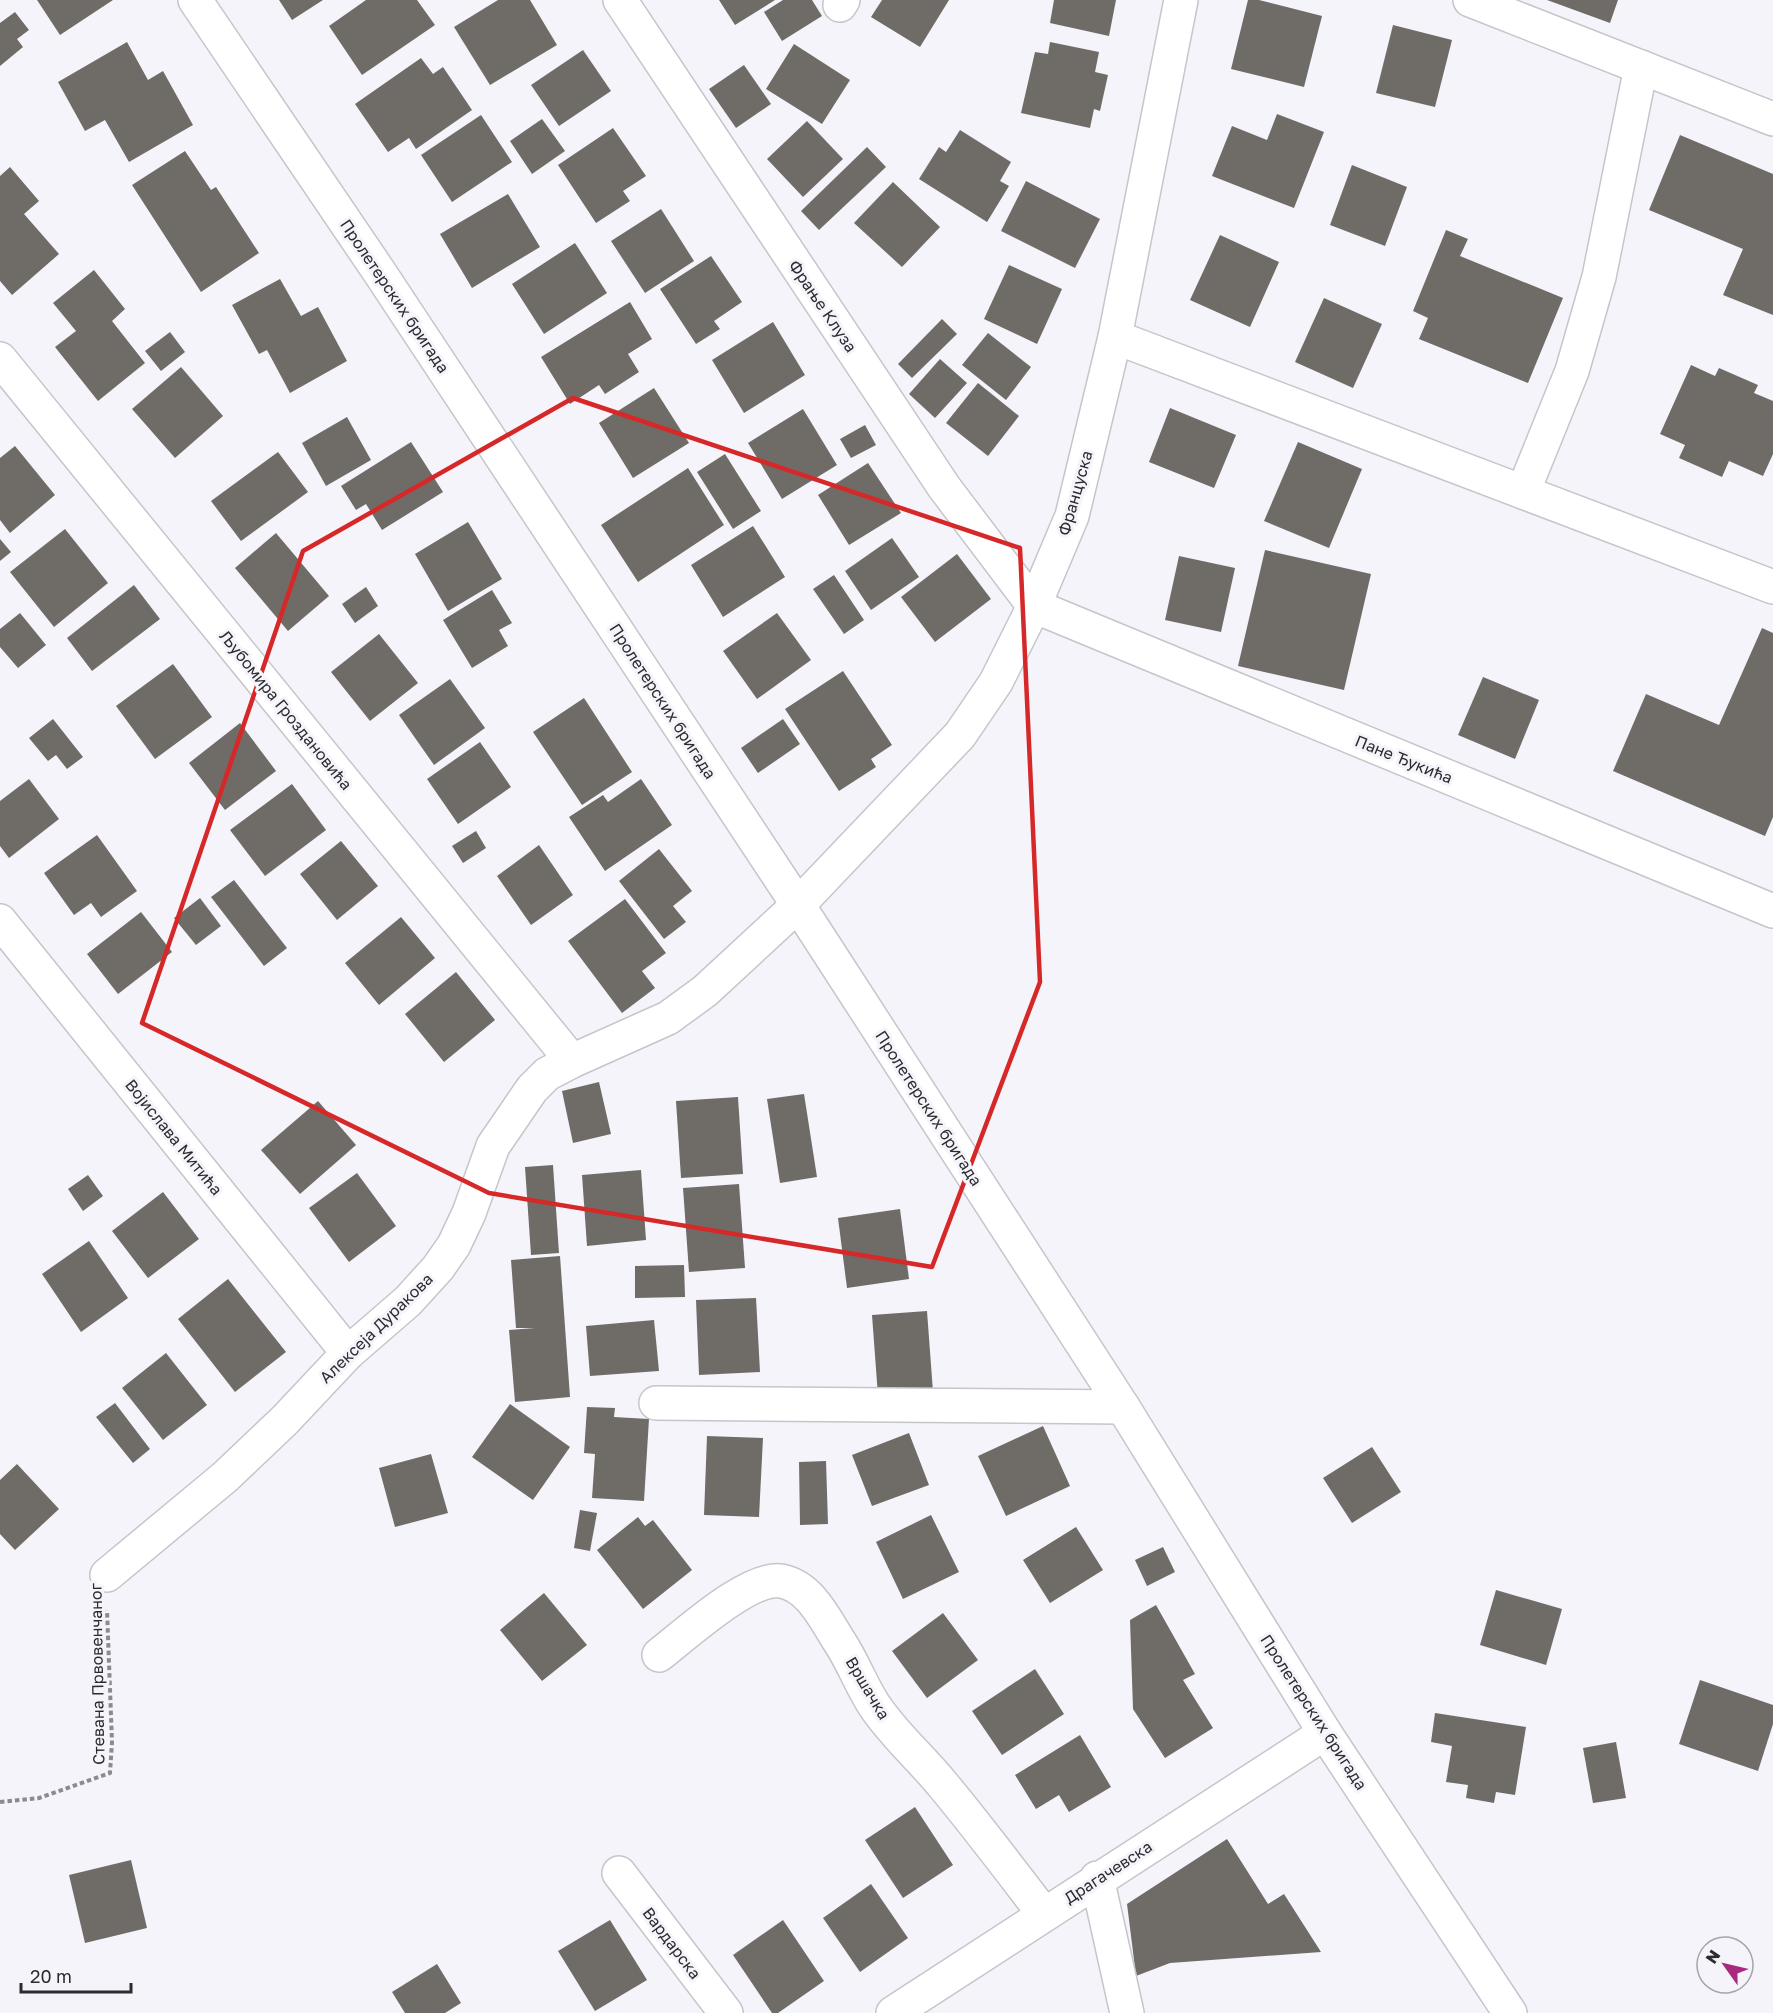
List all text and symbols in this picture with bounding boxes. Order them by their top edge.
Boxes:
street label: Пролетерских бригада [336,215,454,377]
street label: Фрање Клуза [785,256,861,356]
street label: Француска [1053,448,1097,538]
street label: Пролетерских бригада [605,620,721,782]
street label: Љубомира Гроздановића [215,626,357,794]
street label: Пане Ђукића [1352,730,1456,788]
street label: Пролетерских бригада [871,1027,987,1189]
street label: Војислава Митића [121,1075,227,1199]
street label: Алексеја Дуракова [315,1269,437,1387]
street label: Стевана Првовенчаног [85,1582,109,1765]
street label: Пролетерских бригада [1256,1631,1372,1793]
street label: Вршачка [842,1653,894,1723]
street label: Драгачевска [1060,1836,1156,1908]
street label: Вардарска [638,1903,706,1983]
north arrow [1695,1935,1755,1995]
text: N [1701,1946,1724,1967]
scale bar [21,1956,130,1994]
text: 20 m [30,1965,72,1987]

